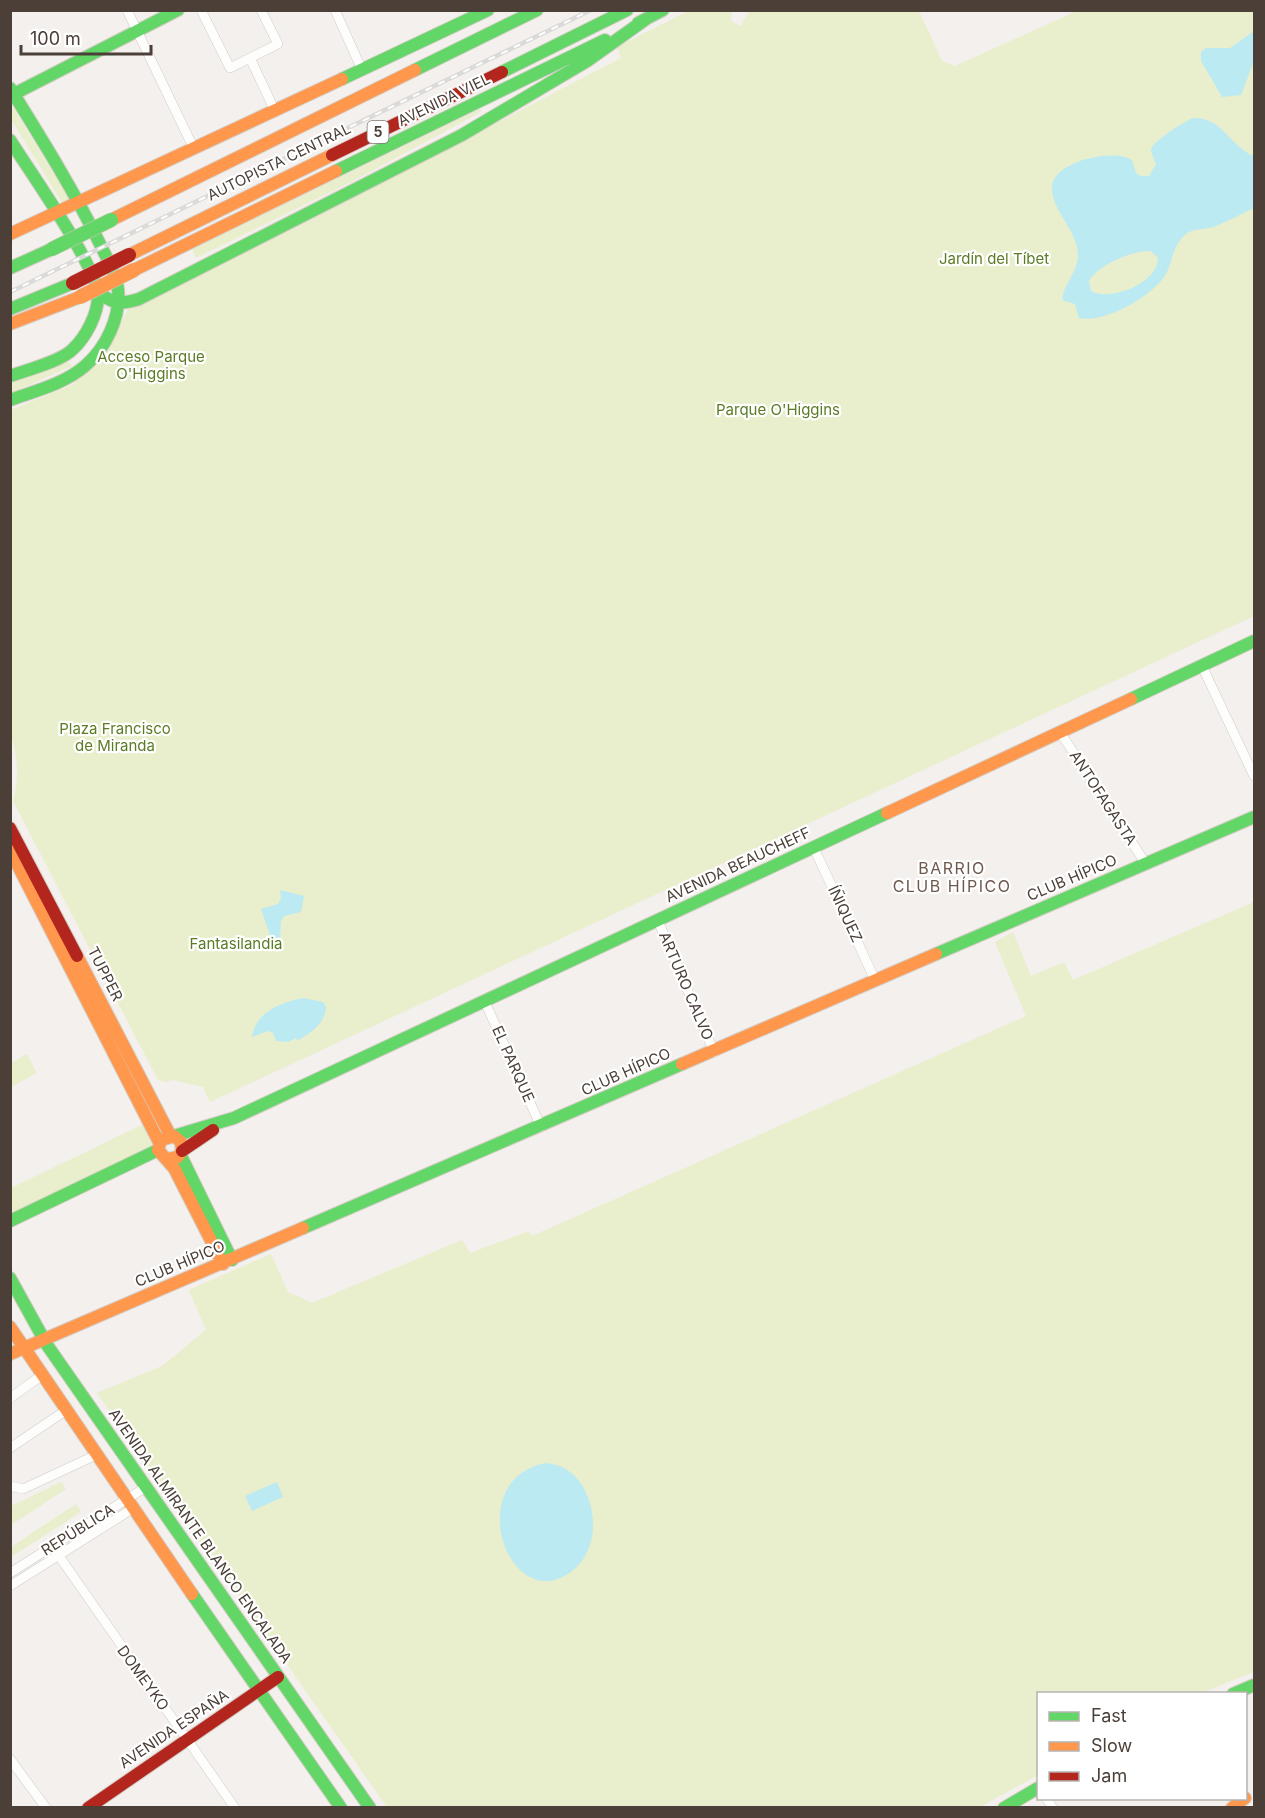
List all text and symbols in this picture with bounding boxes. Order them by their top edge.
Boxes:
scale bar [21,18,152,56]
text: 100 m [30,28,81,49]
street label: AVENIDA VIEL [394,69,493,130]
street label: AUTOPISTA CENTRAL [204,118,354,205]
road number: 5 [368,121,388,143]
park label: Jardín del Tíbet [939,249,1049,268]
park label: Acceso Parque O'Higgins [97,347,205,383]
park label: Parque O'Higgins [716,400,840,419]
park label: Plaza Francisco de Miranda [59,719,171,755]
street label: ANTOFAGASTA [1066,747,1141,849]
street label: AVENIDA BEAUCHEFF [662,823,813,906]
street label: CLUB HÍPICO [1024,850,1120,905]
district label: BARRIO CLUB HÍPICO [893,858,1011,896]
street label: ÍÑIQUEZ [824,882,867,945]
street label: ARTURO CALVO [655,929,718,1043]
park label: Fantasilandia [190,934,282,953]
street label: TUPPER [84,943,127,1005]
street label: EL PARQUE [488,1023,539,1105]
street label: CLUB HÍPICO [578,1043,673,1100]
street label: CLUB HÍPICO [132,1236,228,1291]
street label: AVENIDA ALMIRANTE BLANCO ENCALADA [105,1405,296,1667]
street label: REPÚBLICA [38,1500,118,1560]
street label: DOMEYKO [113,1641,173,1714]
street label: AVENIDA ESPAÑA [115,1685,232,1772]
legend [1037,1692,1247,1800]
text: Fast [1091,1705,1127,1726]
text: Slow [1091,1735,1132,1756]
text: Jam [1091,1765,1127,1786]

